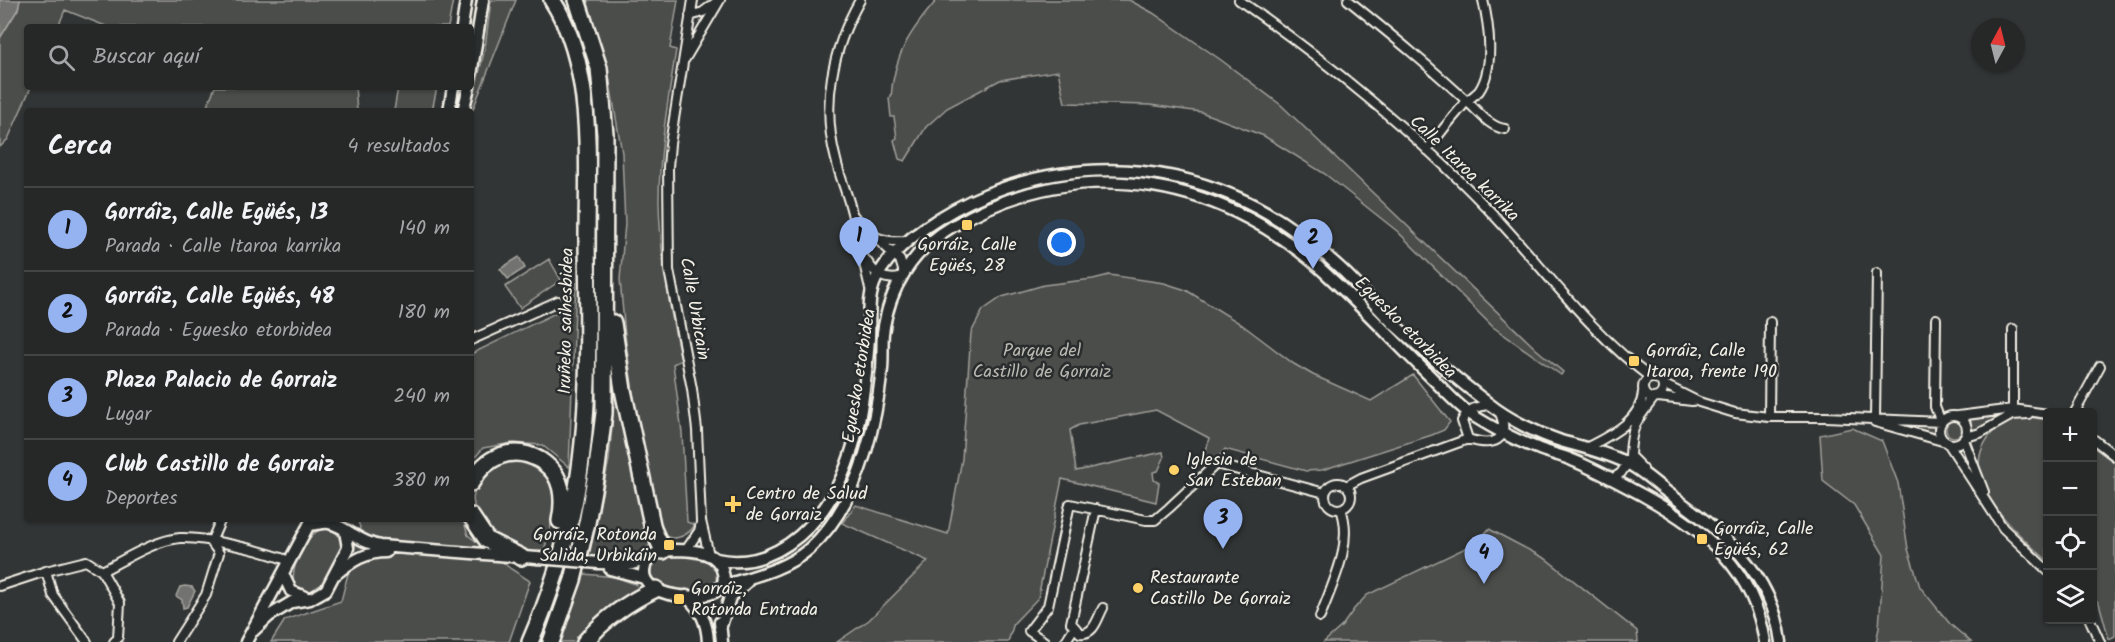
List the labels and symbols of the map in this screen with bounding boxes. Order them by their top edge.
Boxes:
north arrow [1971,18,2025,72]
street label: Calle Itaroa karrika [1402,109,1526,229]
pin: 1 [840,218,878,267]
marker: Gorráiz, Calle Egüés, 28 [960,218,974,232]
pin: 2 [1294,220,1332,269]
your location [1047,228,1076,257]
place label: Gorráiz, Calle Egüés, 28 [917,231,1017,281]
street label: Iruñeko saihesbidea [551,247,583,395]
street label: Calle Urbicain [671,255,717,363]
street label: Eguesko etorbidea [1347,270,1463,386]
street label: Eguesko etorbidea [835,307,885,445]
park label: Parque del Castillo de Gorraiz [973,337,1111,387]
place label: Gorráiz, Calle Itaroa, frente 190 [1646,337,1777,387]
marker: Gorráiz, Calle Itaroa, frente 190 [1627,354,1641,368]
place label: Iglesia de San Esteban [1186,446,1282,496]
marker: Iglesia de San Esteban [1167,463,1181,477]
place label: Centro de Salud de Gorraiz [746,480,868,530]
marker: Centro de Salud de Gorraiz [724,495,742,513]
pin: 3 [1204,500,1242,549]
place label: Gorráiz, Calle Egüés, 62 [1714,515,1813,565]
place label: Gorráiz, Rotonda Salida, Urbikáin [533,521,657,571]
marker: Gorráiz, Calle Egüés, 62 [1695,532,1709,546]
pin: 4 [1464,534,1504,584]
marker: Gorráiz, Rotonda Salida, Urbikáin [662,538,676,552]
place label: Restaurante Castillo De Gorraiz [1150,564,1291,614]
place label: Gorráiz, Rotonda Entrada [691,575,818,625]
marker: Restaurante Castillo De Gorraiz [1131,581,1145,595]
marker: Gorráiz, Rotonda Entrada [672,592,686,606]

